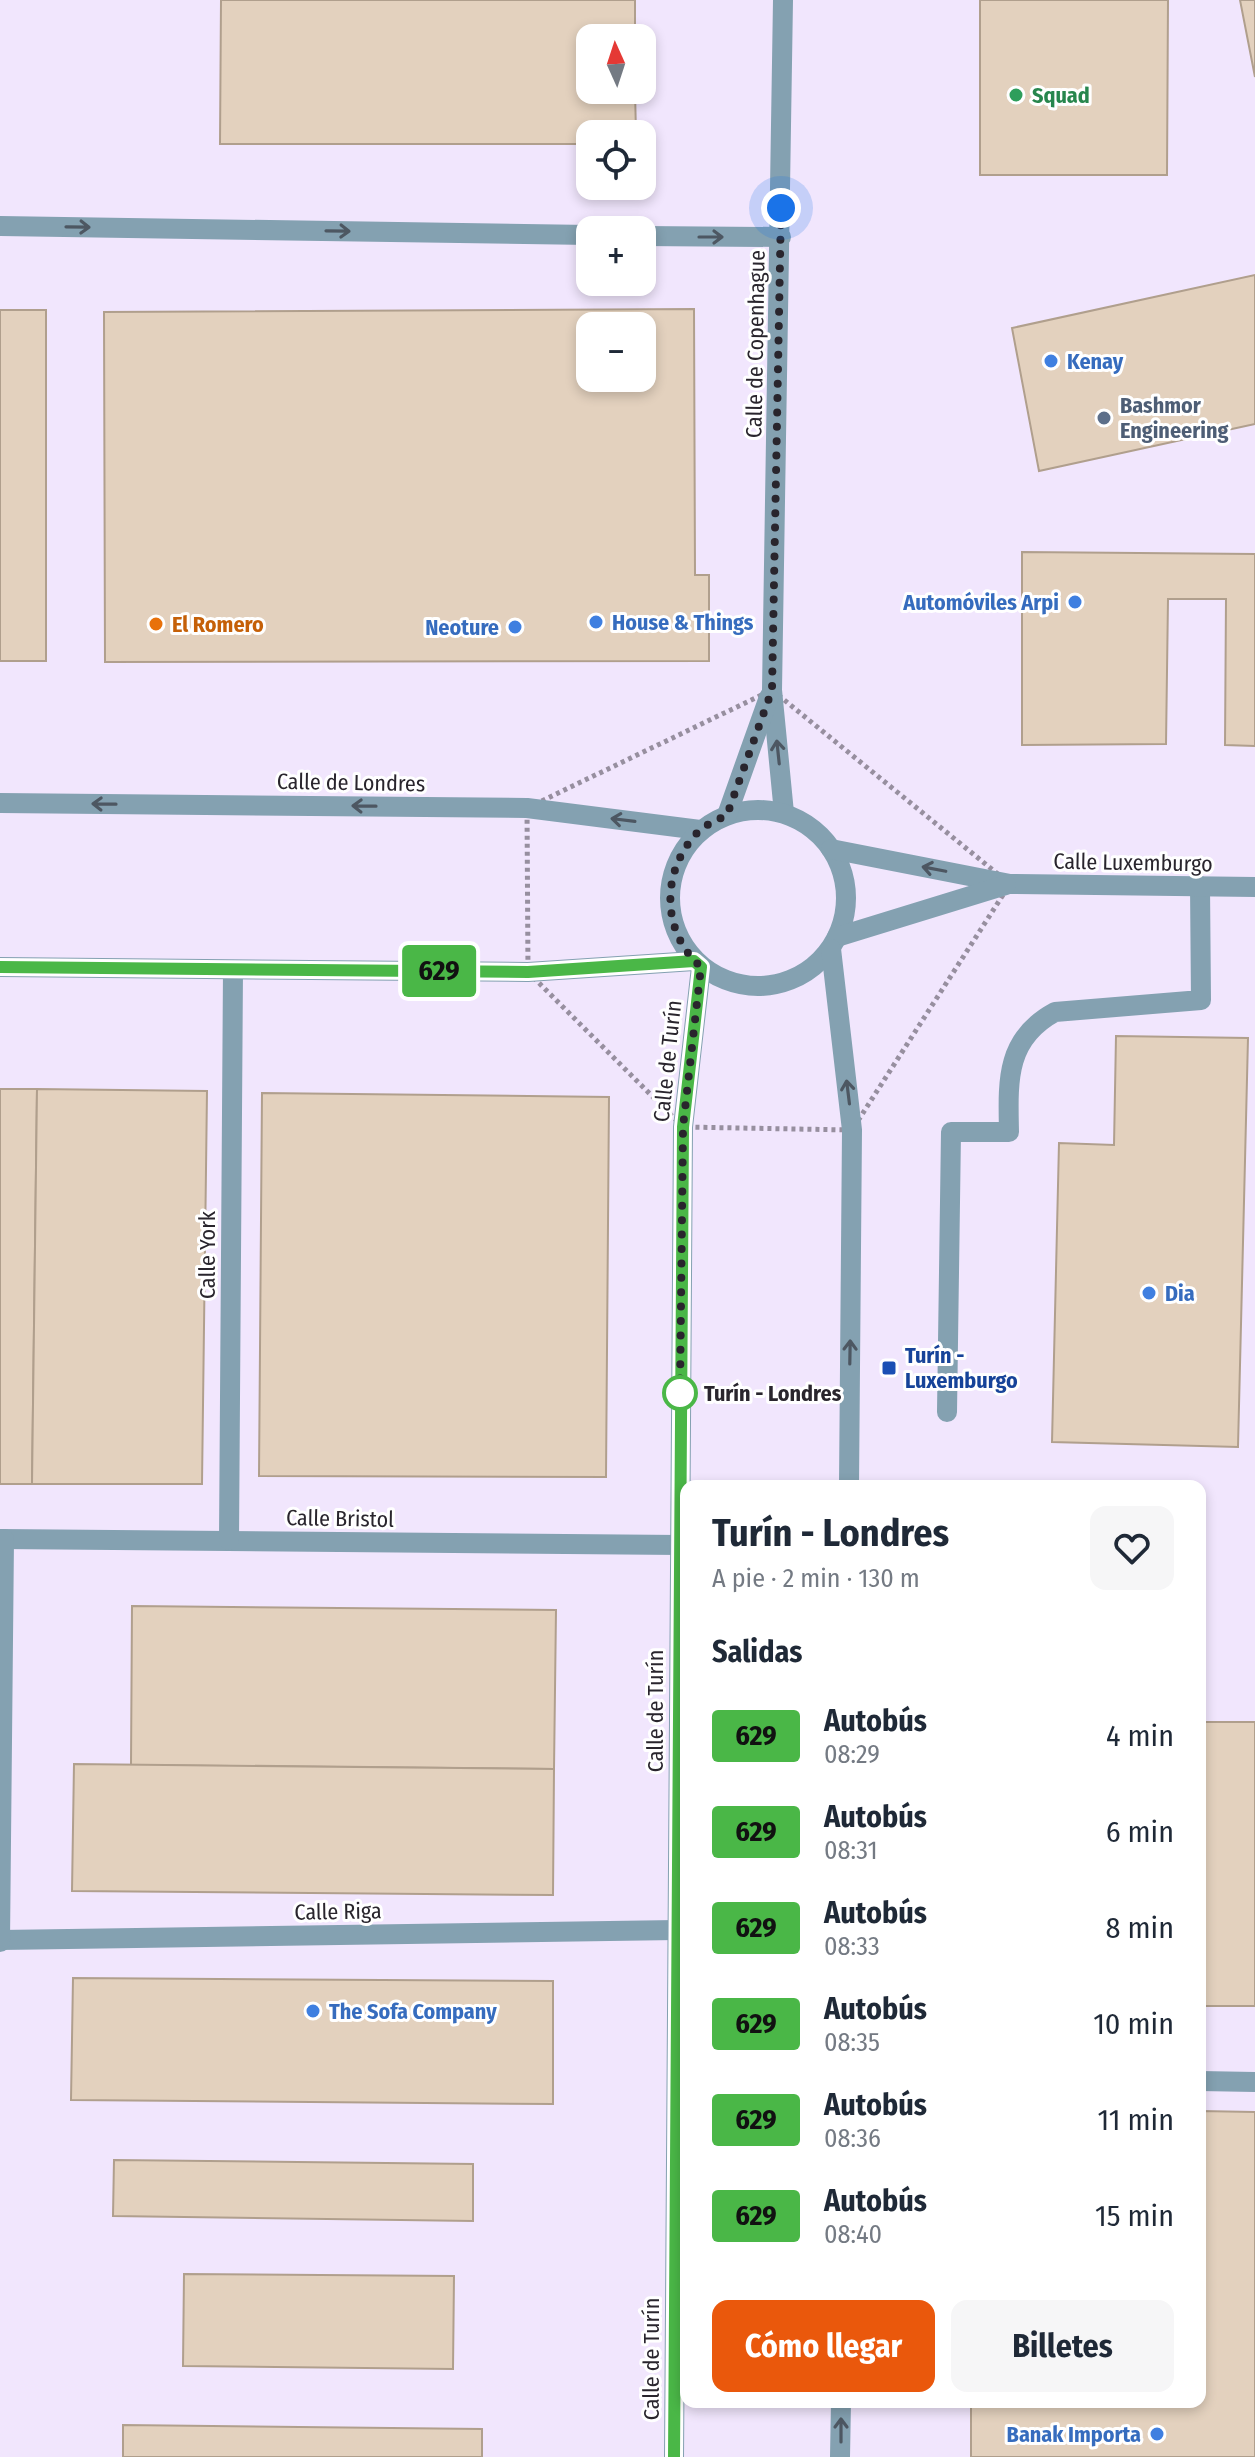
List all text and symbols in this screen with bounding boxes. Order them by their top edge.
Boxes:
north arrow [576,24,656,104]
map controls [576,24,656,392]
place label: Squad [1032,82,1090,109]
marker: Squad [1007,86,1025,104]
button: locate [576,120,656,200]
your location [761,188,801,228]
button: + [576,216,656,296]
one-way arrow [64,219,91,235]
one-way arrow [324,223,351,239]
one-way arrow [697,229,724,245]
street label: Calle de Copenhague [740,250,771,438]
button: − [576,312,656,392]
place label: Kenay [1067,348,1124,375]
marker: Kenay [1042,352,1060,370]
place label: Bashmor Engineering [1120,392,1228,444]
marker: Bashmor Engineering [1095,409,1113,427]
place label: Automóviles Arpi [902,589,1059,616]
marker: Automóviles Arpi [1066,593,1084,611]
place label: House & Things [612,609,754,636]
place label: El Romero [172,611,264,638]
marker: House & Things [587,613,605,631]
place label: Neoture [425,614,499,641]
marker: El Romero [147,615,165,633]
marker: Neoture [506,618,524,636]
one-way arrow [770,739,785,765]
street label: Calle de Londres [277,768,425,797]
one-way arrow [91,796,118,812]
one-way arrow [351,799,378,814]
one-way arrow [610,813,637,828]
street label: Calle Luxemburgo [1053,848,1213,877]
one-way arrow [922,861,947,876]
line badge: 629 [393,945,485,997]
text: 629 [418,954,460,987]
street label: Calle de Turín [648,999,687,1123]
one-way arrow [840,1079,855,1106]
street label: Calle York [194,1210,221,1299]
place label: Dia [1165,1280,1195,1307]
marker: Dia [1140,1284,1158,1302]
one-way arrow [842,1339,858,1366]
place label: Turín - Luxemburgo [905,1342,1018,1394]
marker: Turín - Luxemburgo [880,1359,898,1377]
marker: Turín - Londres [663,1376,697,1410]
place label: Turín - Londres [704,1380,842,1407]
street label: Calle Bristol [286,1504,394,1533]
button: heart [1090,1506,1174,1590]
text: Turín - Londres [712,1510,949,1556]
text: A pie · 2 min · 130 m [712,1563,920,1594]
text: Salidas [712,1634,802,1670]
street label: Calle de Turín [642,1650,669,1772]
text: Autobús [824,1703,927,1739]
text: 4 min [1106,1718,1174,1754]
text: 629 [735,1719,777,1752]
text: 08:29 [824,1739,880,1770]
text: Autobús [824,1799,927,1835]
text: 6 min [1106,1814,1174,1850]
text: 629 [735,1815,777,1848]
text: 08:31 [824,1835,878,1866]
text: Autobús [824,1895,927,1931]
street label: Calle Riga [294,1897,382,1926]
text: 8 min [1106,1910,1174,1946]
text: 629 [735,1911,777,1944]
text: 08:33 [824,1931,880,1962]
text: Autobús [824,1991,927,2027]
place label: The Sofa Company [329,1998,497,2025]
marker: The Sofa Company [304,2002,322,2020]
text: 10 min [1093,2006,1174,2042]
text: 629 [735,2007,777,2040]
text: 08:35 [824,2027,880,2058]
text: Autobús [824,2087,927,2123]
text: 11 min [1098,2102,1174,2138]
text: 629 [735,2103,777,2136]
text: 08:36 [824,2123,881,2154]
text: Autobús [824,2183,927,2219]
text: 15 min [1095,2198,1174,2234]
text: 629 [735,2199,777,2232]
text: 08:40 [824,2219,882,2250]
street label: Calle de Turín [638,2298,665,2420]
button: Cómo llegar [712,2300,935,2392]
button: Billetes [951,2300,1174,2392]
one-way arrow [833,2417,849,2443]
place label: Banak Importa [1007,2421,1141,2448]
marker: Banak Importa [1148,2425,1166,2443]

